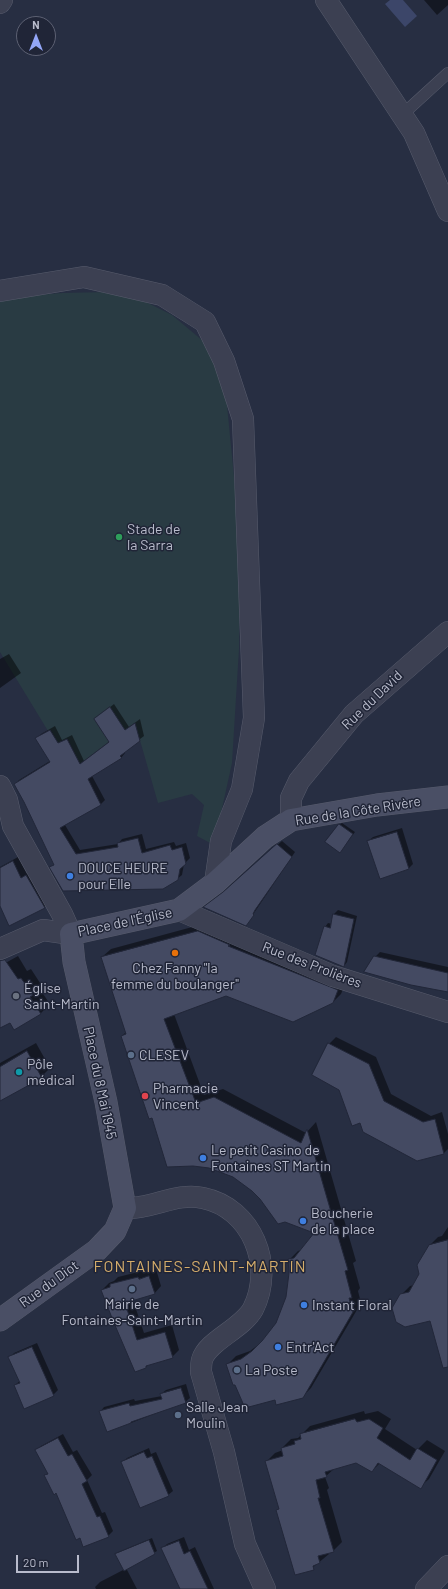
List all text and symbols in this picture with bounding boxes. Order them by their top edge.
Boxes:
north arrow [16,16,56,56]
text: N [32,18,40,31]
place label: Stade de la Sarra [127,521,180,554]
marker: Stade de la Sarra [114,532,124,542]
street label: Rue du David [338,667,406,733]
street label: Rue de la Côte Rivère [294,793,422,829]
place label: DOUCE HEURE pour Elle [78,860,168,892]
marker: DOUCE HEURE pour Elle [65,871,75,881]
street label: Place de l'Église [76,904,174,940]
street label: Rue des Prolières [260,938,364,992]
marker: Chez Fanny "la femme du boulanger" [170,948,180,958]
place label: Chez Fanny "la femme du boulanger" [111,960,239,992]
place label: Église Saint-Martin [24,980,99,1012]
marker: Église Saint-Martin [11,991,21,1001]
street label: Place du 8 Mai 1945 [80,1025,120,1141]
place label: CLESEV [139,1047,189,1063]
marker: CLESEV [126,1050,136,1060]
place label: Pôle médical [27,1056,75,1088]
marker: Pôle médical [14,1067,24,1077]
place label: Pharmacie Vincent [153,1080,218,1112]
marker: Pharmacie Vincent [140,1091,150,1101]
place label: Le petit Casino de Fontaines ST Martin [211,1142,331,1174]
marker: Le petit Casino de Fontaines ST Martin [198,1153,208,1163]
place label: Boucherie de la place [311,1205,375,1238]
marker: Boucherie de la place [298,1216,308,1226]
street label: Rue du Diot [16,1257,82,1311]
district label: FONTAINES-SAINT-MARTIN [93,1257,307,1277]
marker: Mairie de Fontaines-Saint-Martin [127,1284,137,1294]
place label: Mairie de Fontaines-Saint-Martin [62,1296,202,1328]
place label: Instant Floral [312,1297,392,1313]
marker: Instant Floral [299,1300,309,1310]
place label: Entr'Act [286,1339,334,1355]
marker: Entr'Act [273,1342,283,1352]
place label: La Poste [245,1362,298,1378]
marker: La Poste [232,1365,242,1375]
place label: Salle Jean Moulin [186,1399,248,1432]
marker: Salle Jean Moulin [173,1410,183,1420]
scale bar [18,1547,81,1573]
text: 20 m [23,1555,49,1569]

